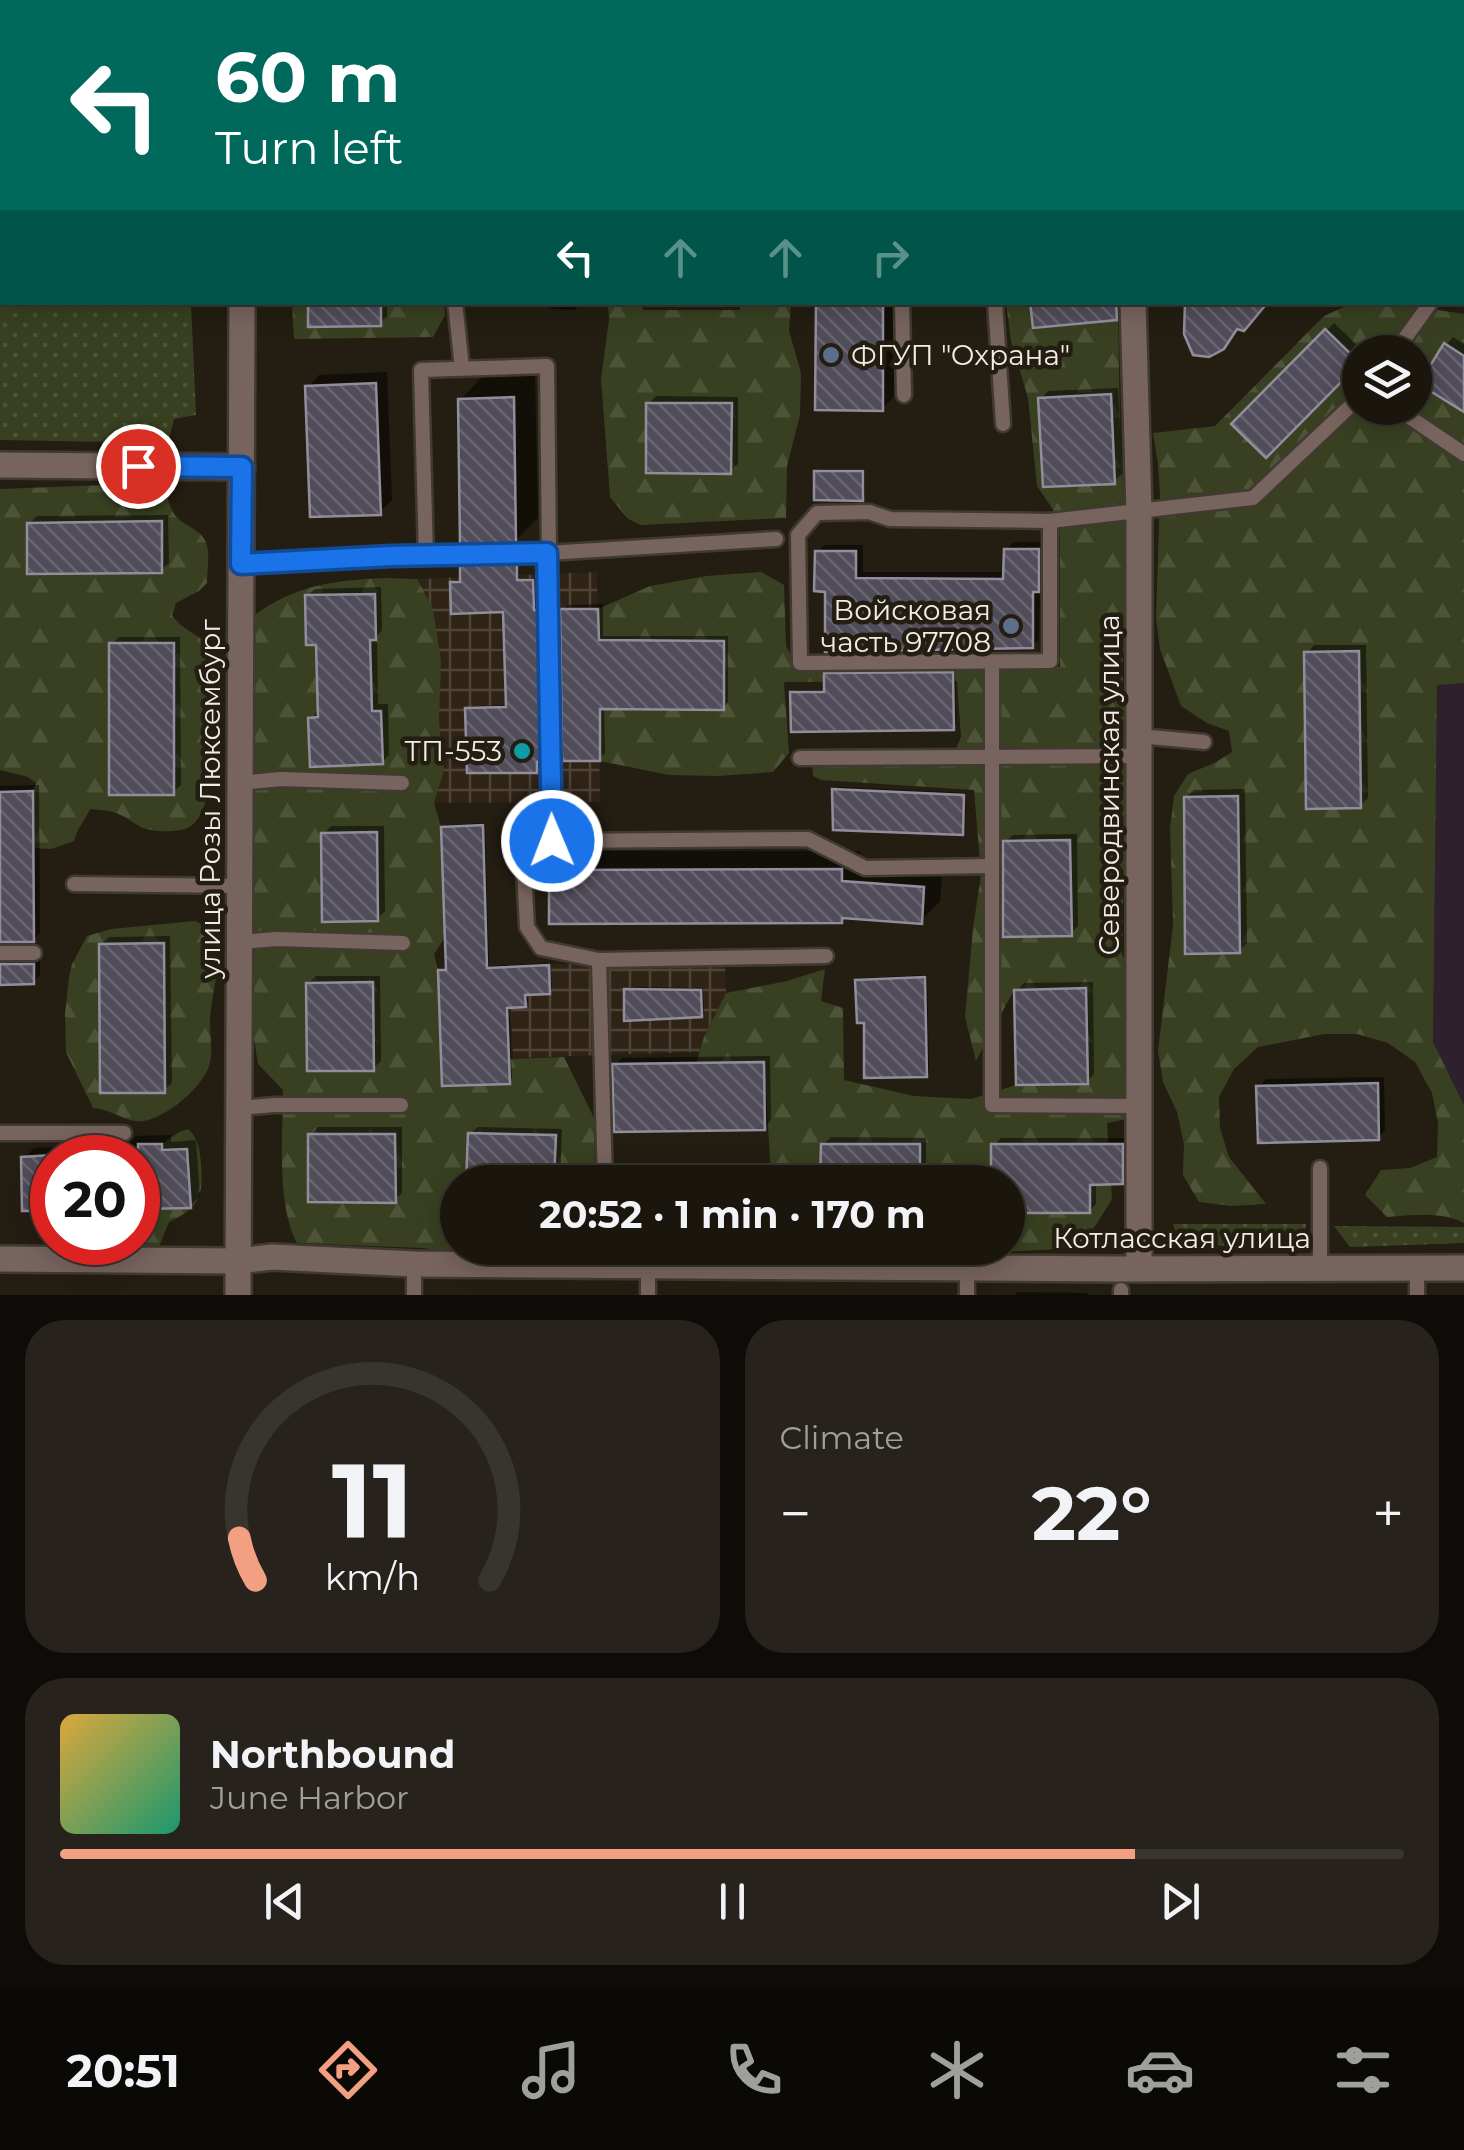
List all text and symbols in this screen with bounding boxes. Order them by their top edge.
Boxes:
text: 60 m [215,34,400,120]
icon: left [50,40,180,170]
text: Turn left [215,120,403,175]
icon: left [548,230,603,285]
icon: ahead [653,230,708,285]
icon: ahead [758,230,813,285]
icon: right [863,230,918,285]
map controls [1342,335,1432,425]
button: layers [1342,335,1432,425]
place label: ФГУП "Охрана" [851,338,1070,372]
marker: ФГУП "Охрана" [820,344,842,366]
pin [96,424,181,509]
icon: arrive [111,439,166,494]
place label: Войсковая часть 97708 [820,593,991,659]
street label: Северодвинская улица [1092,614,1126,956]
marker: Войсковая часть 97708 [1000,615,1022,637]
street label: улица Розы Люксембург [193,619,227,980]
place label: ТП-553 [405,734,502,768]
marker: ТП-553 [511,740,533,762]
position arrow [500,789,604,893]
speed limit sign: 20 [30,1135,160,1265]
text: 20:52 · 1 min · 170 m [539,1191,926,1238]
street label: Котласская улица [1053,1221,1311,1255]
text: Climate [780,1418,904,1457]
text: 11 [331,1437,413,1564]
text: 22° [1032,1467,1152,1559]
text: − [780,1480,811,1547]
text: + [1372,1480,1404,1547]
text: km/h [325,1555,420,1599]
text: Northbound [210,1731,455,1778]
text: June Harbor [210,1778,409,1817]
icon: previous [257,1874,312,1929]
icon: pause [705,1874,760,1929]
icon: next [1153,1874,1208,1929]
icon: directions [313,2035,383,2105]
icon: music [516,2035,586,2105]
icon: phone [719,2035,789,2105]
icon: climate [922,2035,992,2105]
icon: car [1125,2035,1195,2105]
icon: filters [1328,2035,1398,2105]
text: 20:51 [66,2043,180,2098]

